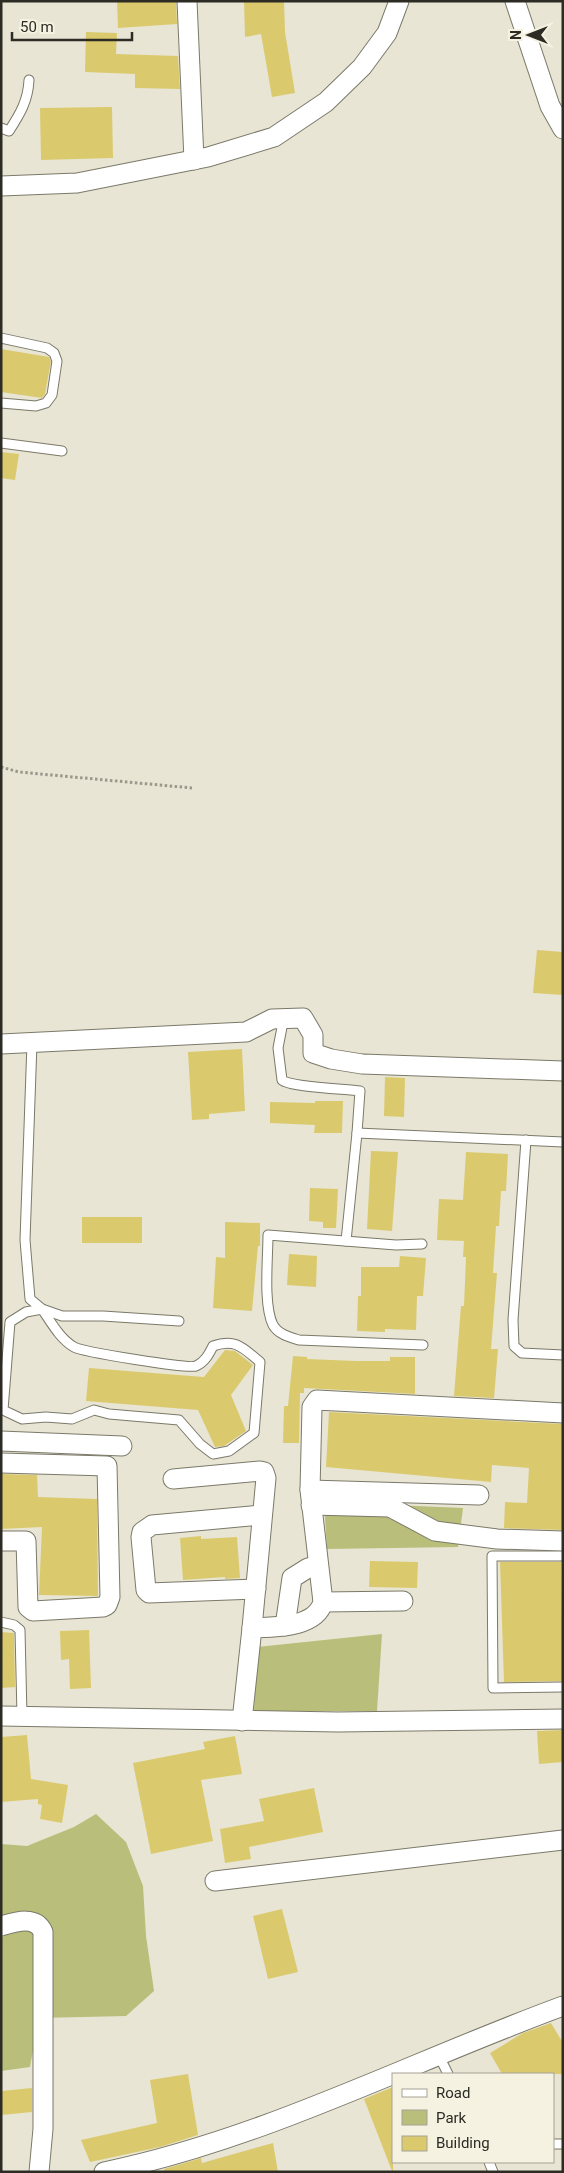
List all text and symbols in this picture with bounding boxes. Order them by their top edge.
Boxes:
scale bar [12,10,132,42]
north arrow [504,10,554,60]
text: 50 m [20,18,54,36]
text: N [508,30,524,40]
legend [392,2073,554,2163]
text: Road [436,2084,470,2102]
text: Park [436,2109,467,2127]
text: Building [436,2134,490,2152]

